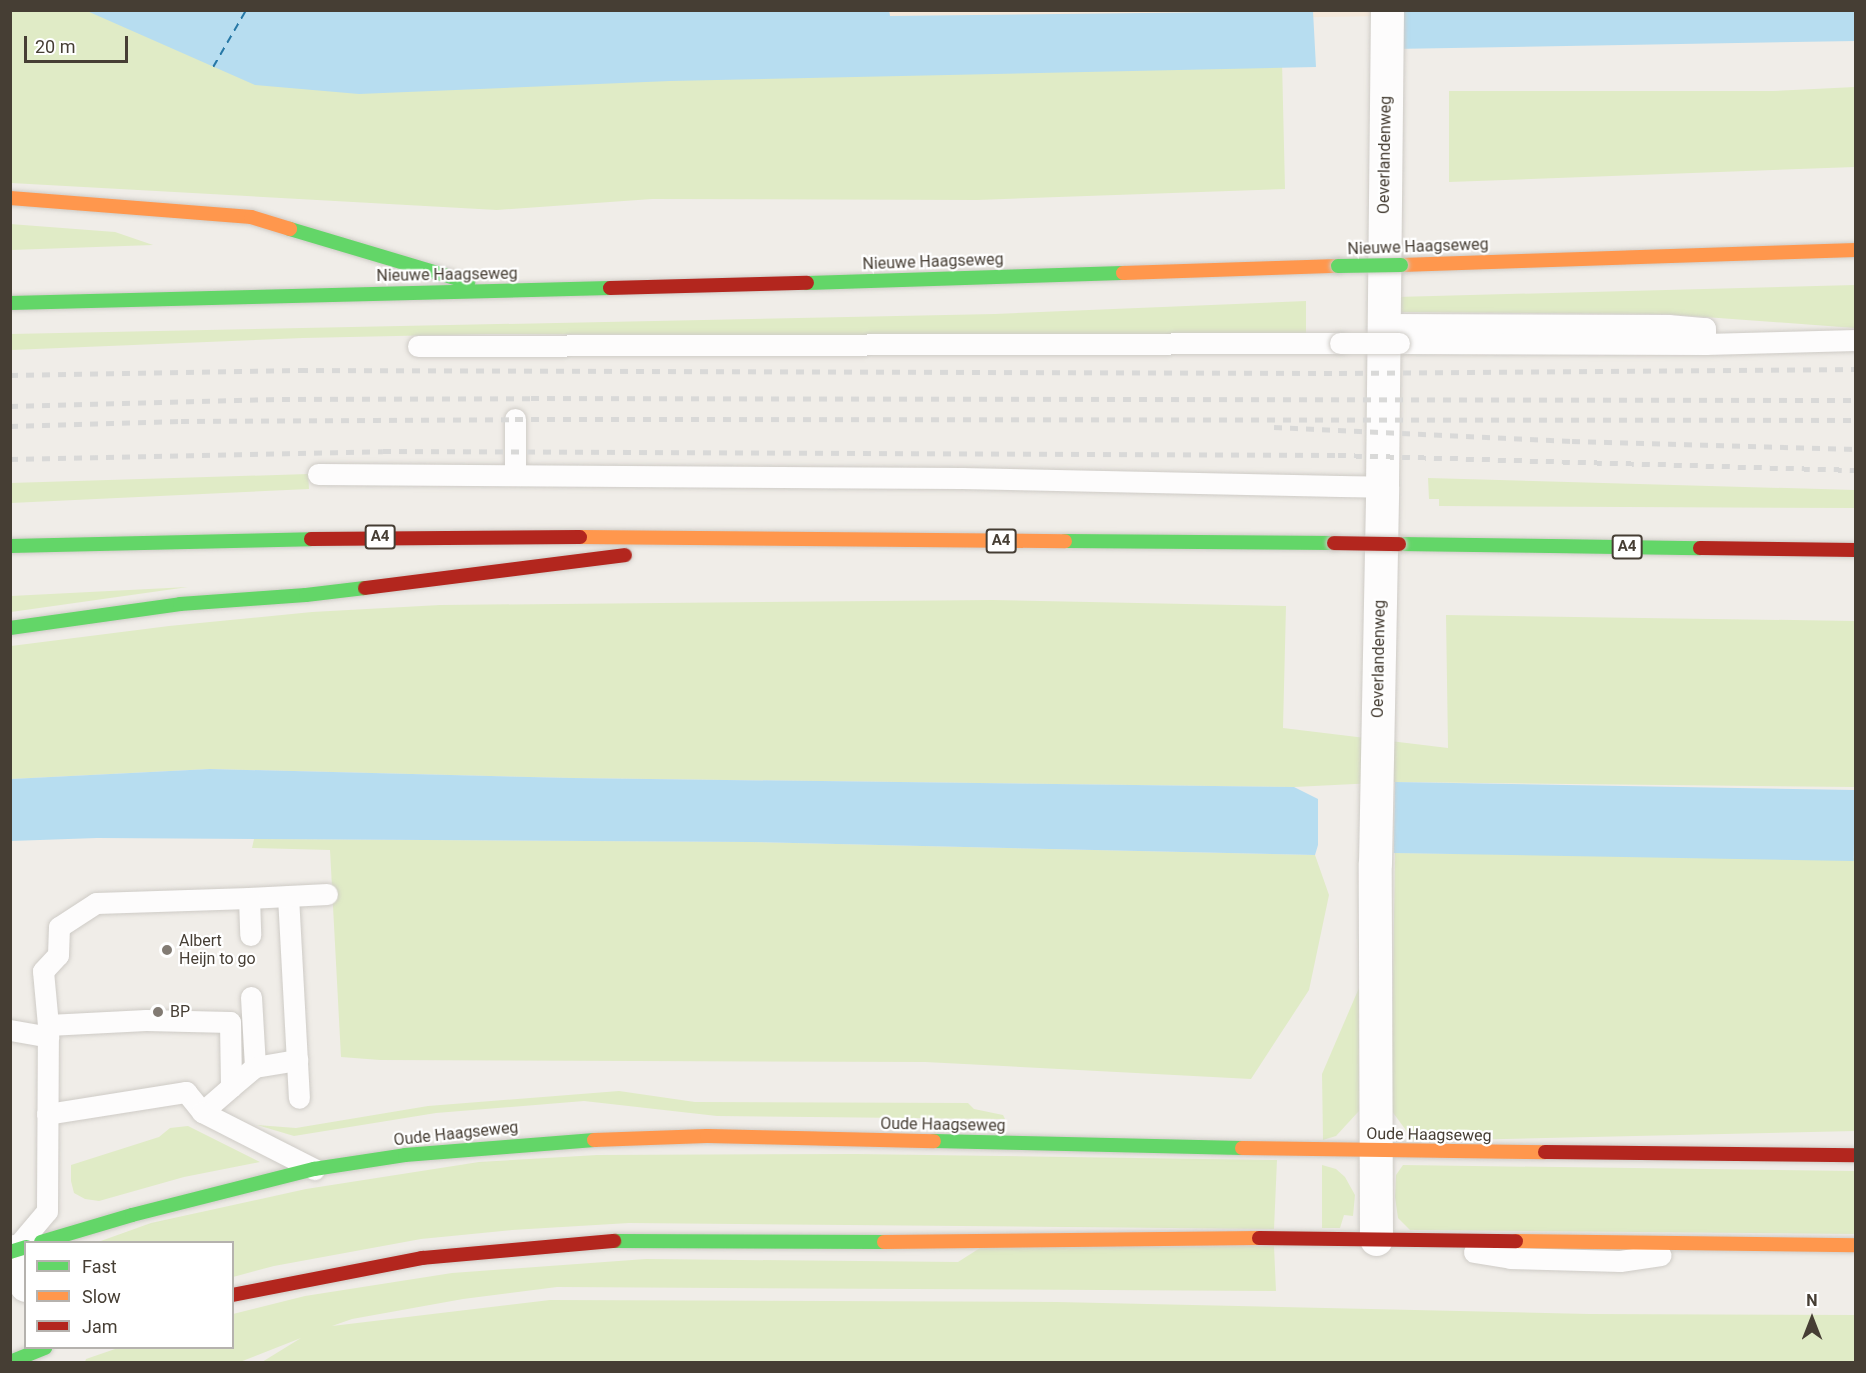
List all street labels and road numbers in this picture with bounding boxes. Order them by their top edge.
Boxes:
street label: Oeverlandenweg [1374,96,1396,214]
street label: Nieuwe Haagseweg [1347,235,1489,259]
street label: Nieuwe Haagseweg [862,250,1004,274]
street label: Nieuwe Haagseweg [376,264,518,286]
road number: A4 [364,525,397,549]
road number: A4 [984,529,1018,553]
road number: A4 [1610,535,1644,559]
street label: Oeverlandenweg [1368,600,1390,718]
street label: Oude Haagseweg [880,1114,1006,1136]
street label: Oude Haagseweg [393,1118,519,1150]
street label: Oude Haagseweg [1366,1124,1492,1146]

